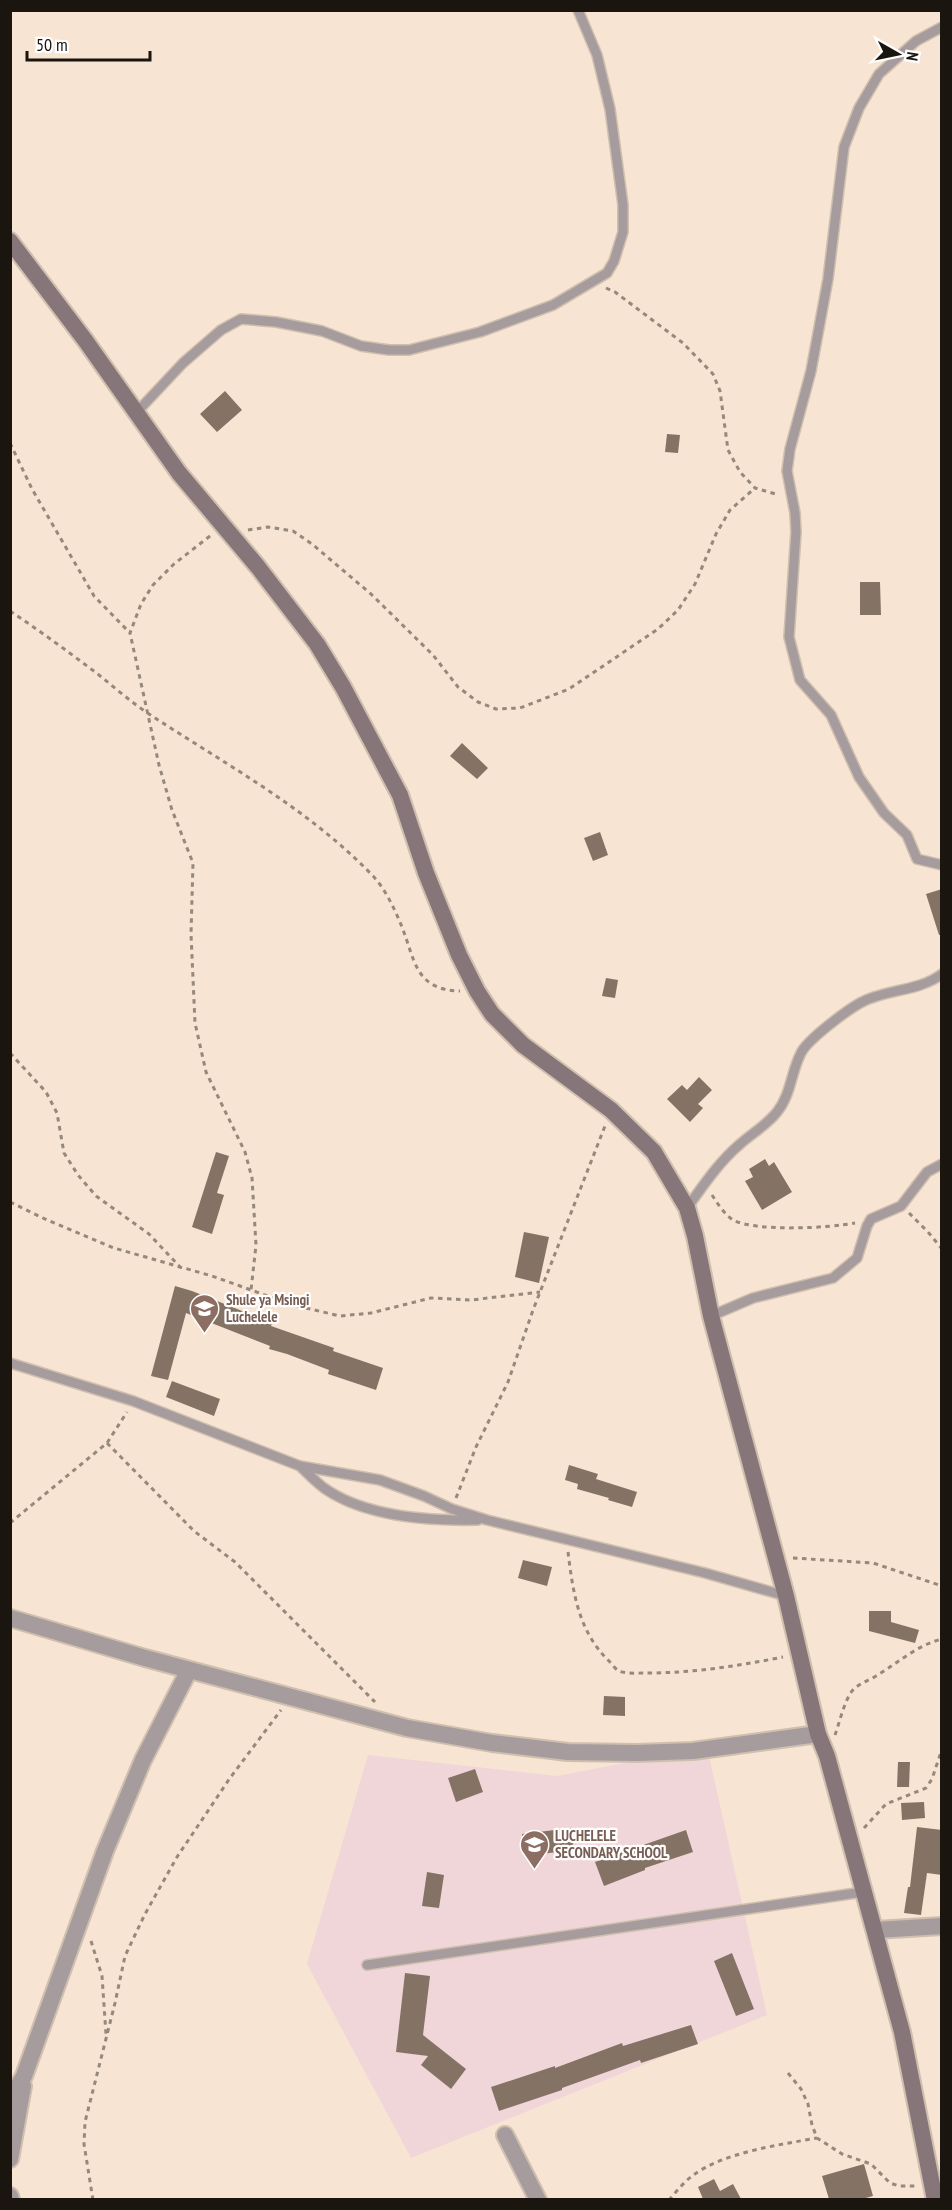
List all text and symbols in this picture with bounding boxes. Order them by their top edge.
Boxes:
scale bar [27,24,150,62]
north arrow [868,24,928,84]
text: 50 m [36,33,68,56]
text: N [902,51,923,62]
place label: Shule ya Msingi Luchelele [226,1290,310,1326]
school or university icon: Shule ya Msingi Luchelele [189,1292,221,1334]
place label: LUCHELELE SECONDARY SCHOOL [555,1826,668,1862]
school or university icon: LUCHELELE SECONDARY SCHOOL [518,1828,550,1870]

